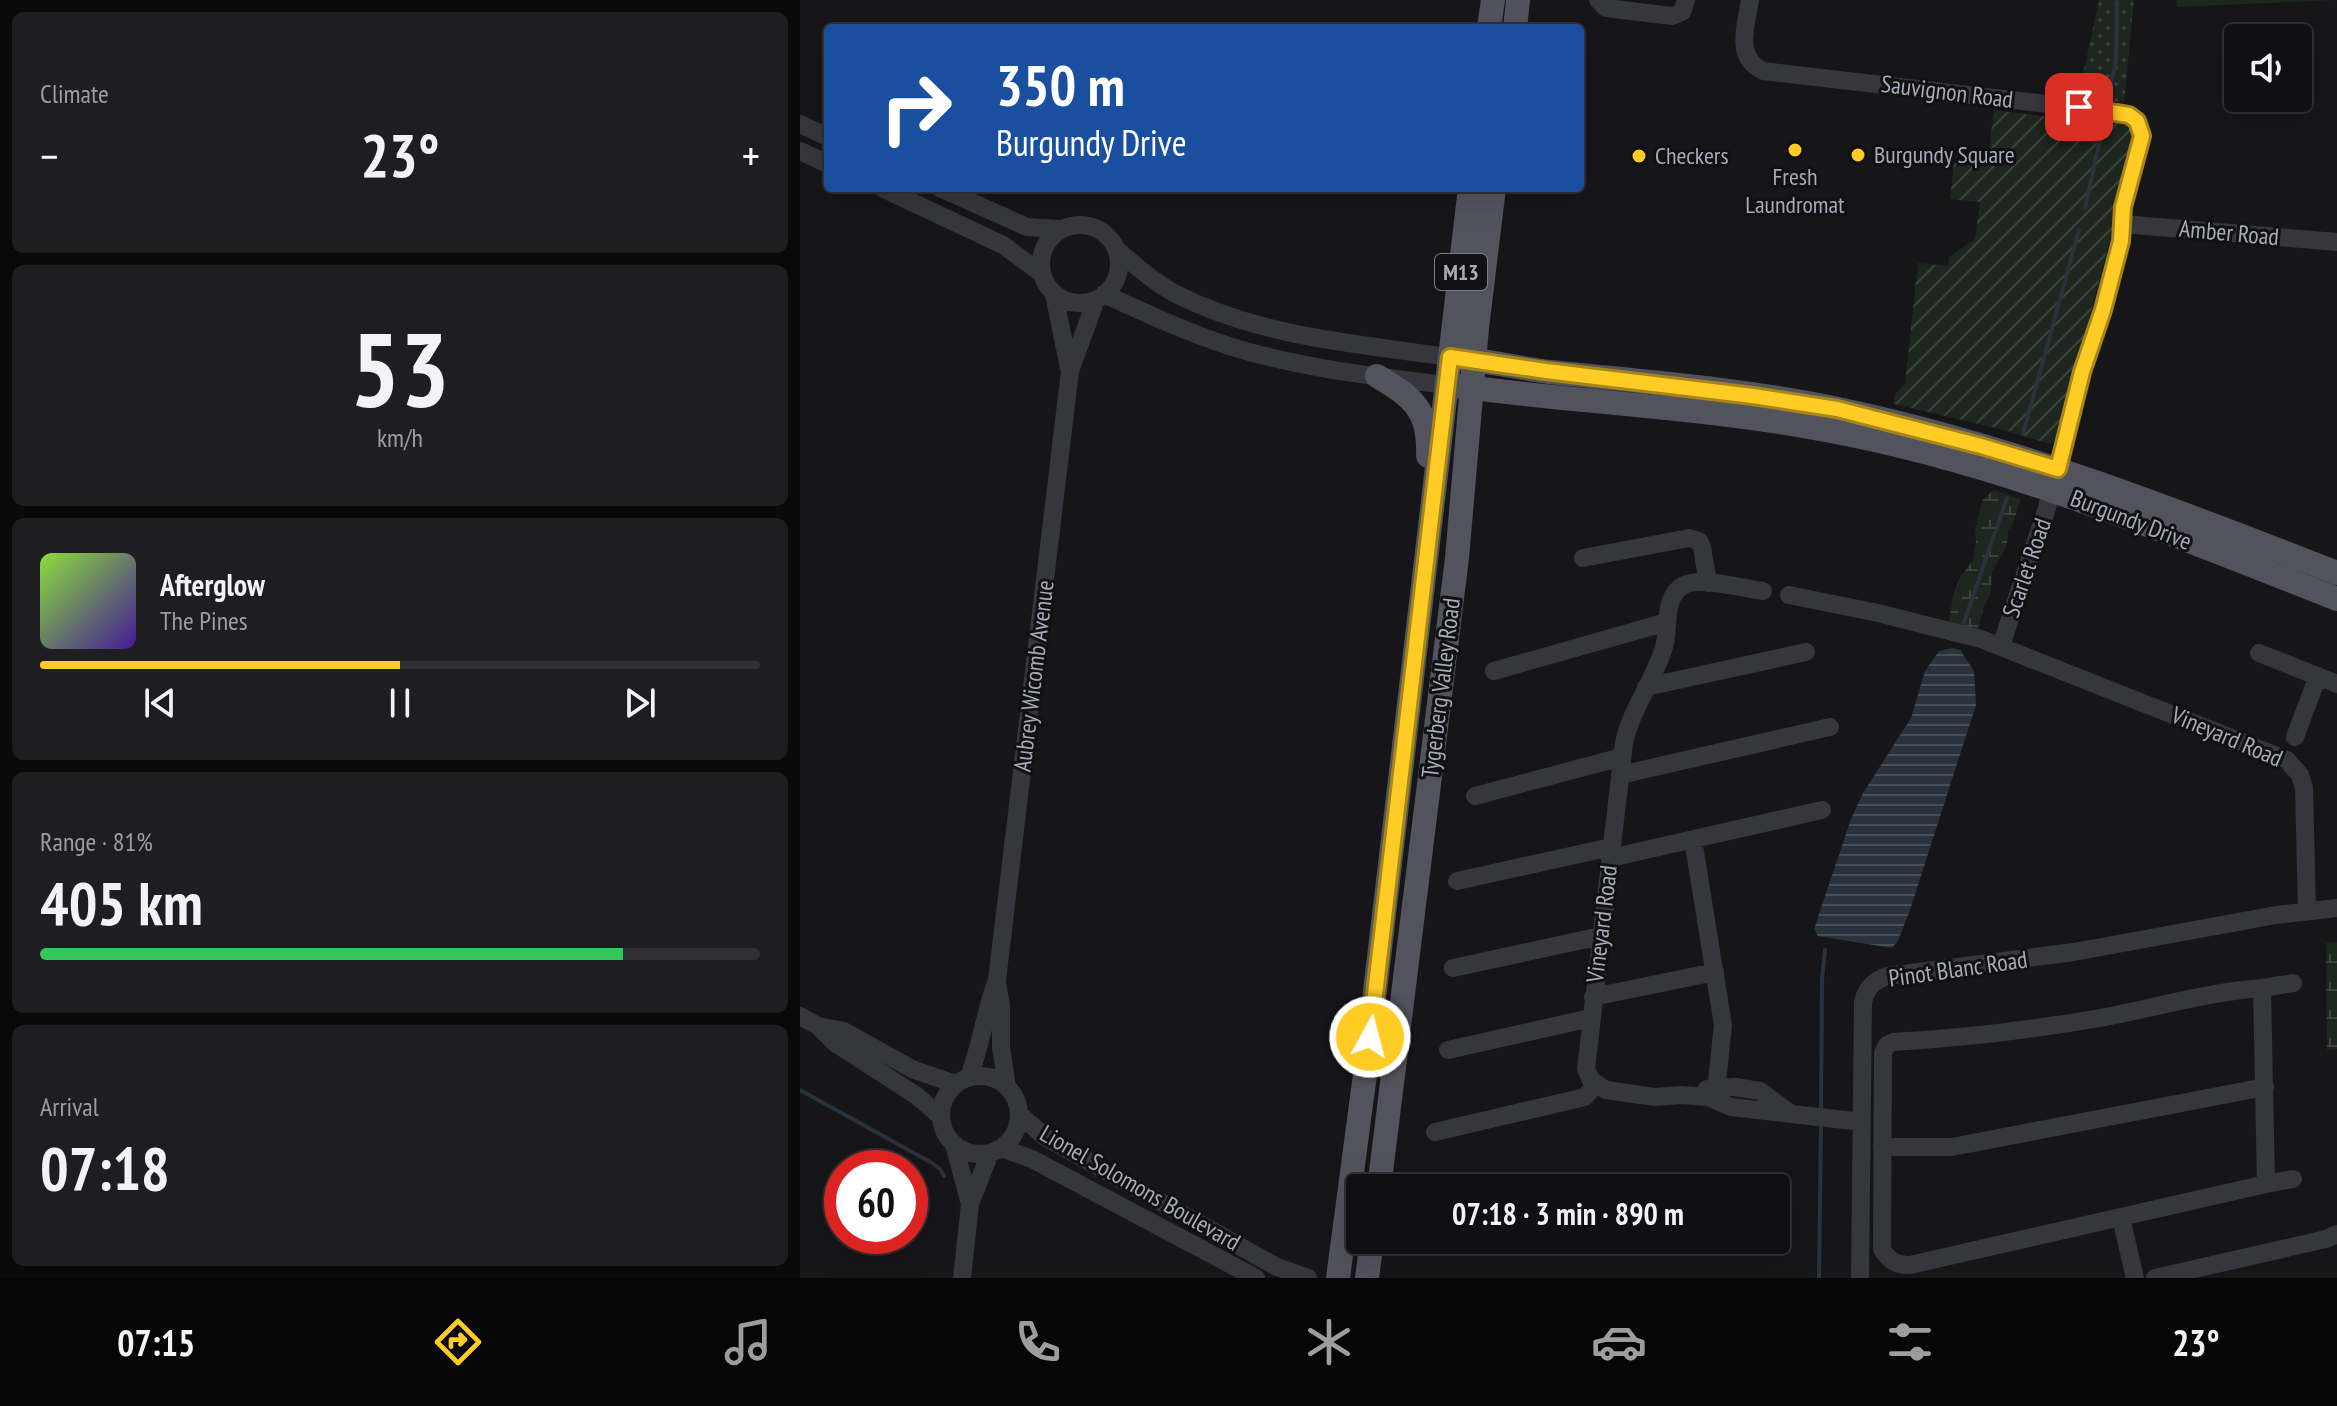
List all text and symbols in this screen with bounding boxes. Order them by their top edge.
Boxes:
map controls [2224,24,2312,112]
button: sound [2224,24,2312,112]
text: 350 m [996,49,1125,121]
icon: right [864,56,968,160]
street label: Sauvignon Road [1879,68,2015,115]
pin [2045,73,2113,141]
text: Climate [40,77,109,110]
icon: arrive [2057,85,2101,129]
text: 23° [360,116,440,194]
text: Burgundy Drive [996,119,1187,166]
text: − [40,127,58,184]
text: + [742,127,760,184]
place label: Burgundy Square [1874,139,2015,170]
place label: Checkers [1655,140,1729,171]
marker: Fresh Laundromat [1786,141,1804,159]
marker: Burgundy Square [1849,146,1867,164]
marker: Checkers [1630,147,1648,165]
place label: Fresh Laundromat [1745,161,1845,220]
street label: Amber Road [2178,213,2280,252]
road number: M13 [1435,254,1487,290]
text: 53 [350,301,450,436]
text: km/h [377,421,423,454]
street label: Burgundy Drive [2066,482,2196,557]
street label: Scarlet Road [1995,514,2058,622]
text: Afterglow [160,565,265,604]
street label: Aubrey Wicomb Avenue [1006,579,1061,773]
street label: Tygerberg Valley Road [1414,596,1467,780]
text: The Pines [160,604,248,637]
icon: previous [138,681,182,725]
icon: pause [378,681,422,725]
icon: next [618,681,662,725]
street label: Vineyard Road [2166,699,2288,774]
text: Range · 81% [40,825,153,858]
street label: Vineyard Road [1579,863,1624,985]
text: 405 km [40,864,203,942]
street label: Pinot Blanc Road [1887,943,2029,994]
position arrow [1328,995,1412,1079]
text: Arrival [40,1090,99,1123]
street label: Lionel Solomons Boulevard [1035,1118,1246,1258]
text: 07:18 [40,1129,170,1207]
speed limit sign: 60 [824,1150,928,1254]
text: 07:18 · 3 min · 890 m [1452,1194,1684,1233]
icon: directions [430,1314,486,1370]
icon: music [720,1314,776,1370]
icon: phone [1010,1314,1066,1370]
icon: climate [1301,1314,1357,1370]
icon: car [1591,1314,1647,1370]
icon: filters [1882,1314,1938,1370]
text: 07:15 [117,1319,195,1366]
text: 23° [2172,1319,2220,1366]

